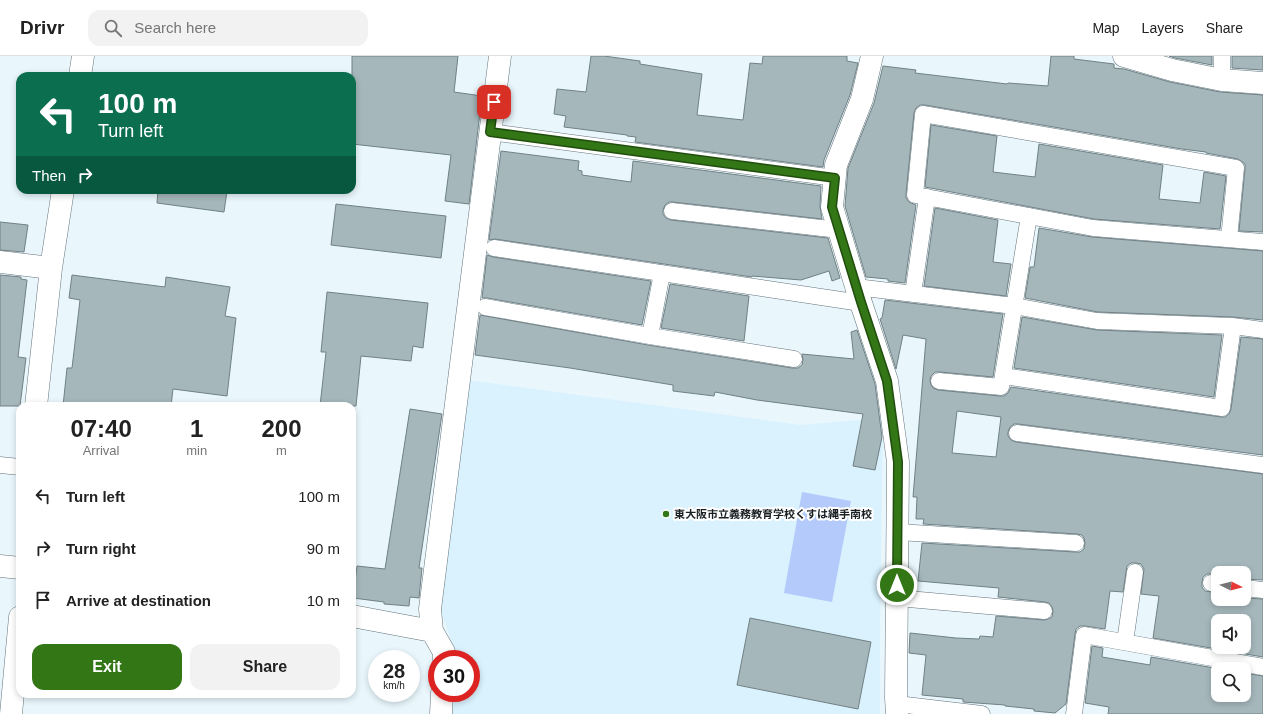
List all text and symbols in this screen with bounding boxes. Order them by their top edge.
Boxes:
search box [88,10,368,46]
text: Drivr [20,17,64,38]
icon: search [102,17,124,39]
text: Search here [134,19,216,36]
text: Map [1092,20,1120,36]
text: Layers [1142,20,1184,36]
text: Share [1206,20,1243,36]
pin [477,85,511,119]
icon: left [32,88,84,140]
text: 100 m [98,88,177,119]
icon: arrive [483,91,505,113]
text: Turn left [98,121,163,141]
icon: right [74,164,96,186]
text: Then [32,167,66,184]
text: 07:40 [70,415,132,442]
text: 1 [190,415,203,442]
text: 200 [262,415,302,442]
text: Arrival [83,443,120,458]
text: min [186,443,207,458]
text: m [276,443,287,458]
icon: left [32,485,54,507]
text: Turn left [66,488,125,505]
text: 100 m [298,488,340,505]
place label: 東大阪市立義務教育学校くすは縄手南校 [674,508,872,520]
marker: 東大阪市立義務教育学校くすは縄手南校 [661,509,671,519]
icon: right [32,537,54,559]
text: Turn right [66,540,136,557]
text: 90 m [307,540,340,557]
position arrow [876,564,918,606]
north arrow [1211,566,1251,606]
map controls [1211,566,1251,702]
icon: arrive [32,589,54,611]
text: Arrive at destination [66,592,211,609]
text: 10 m [307,592,340,609]
button: sound [1211,614,1251,654]
button: Exit [32,644,182,690]
button: Share [190,644,340,690]
speed limit sign: 30 [428,650,480,702]
text: 28 [383,660,405,682]
button: search [1211,662,1251,702]
text: km/h [383,680,405,691]

